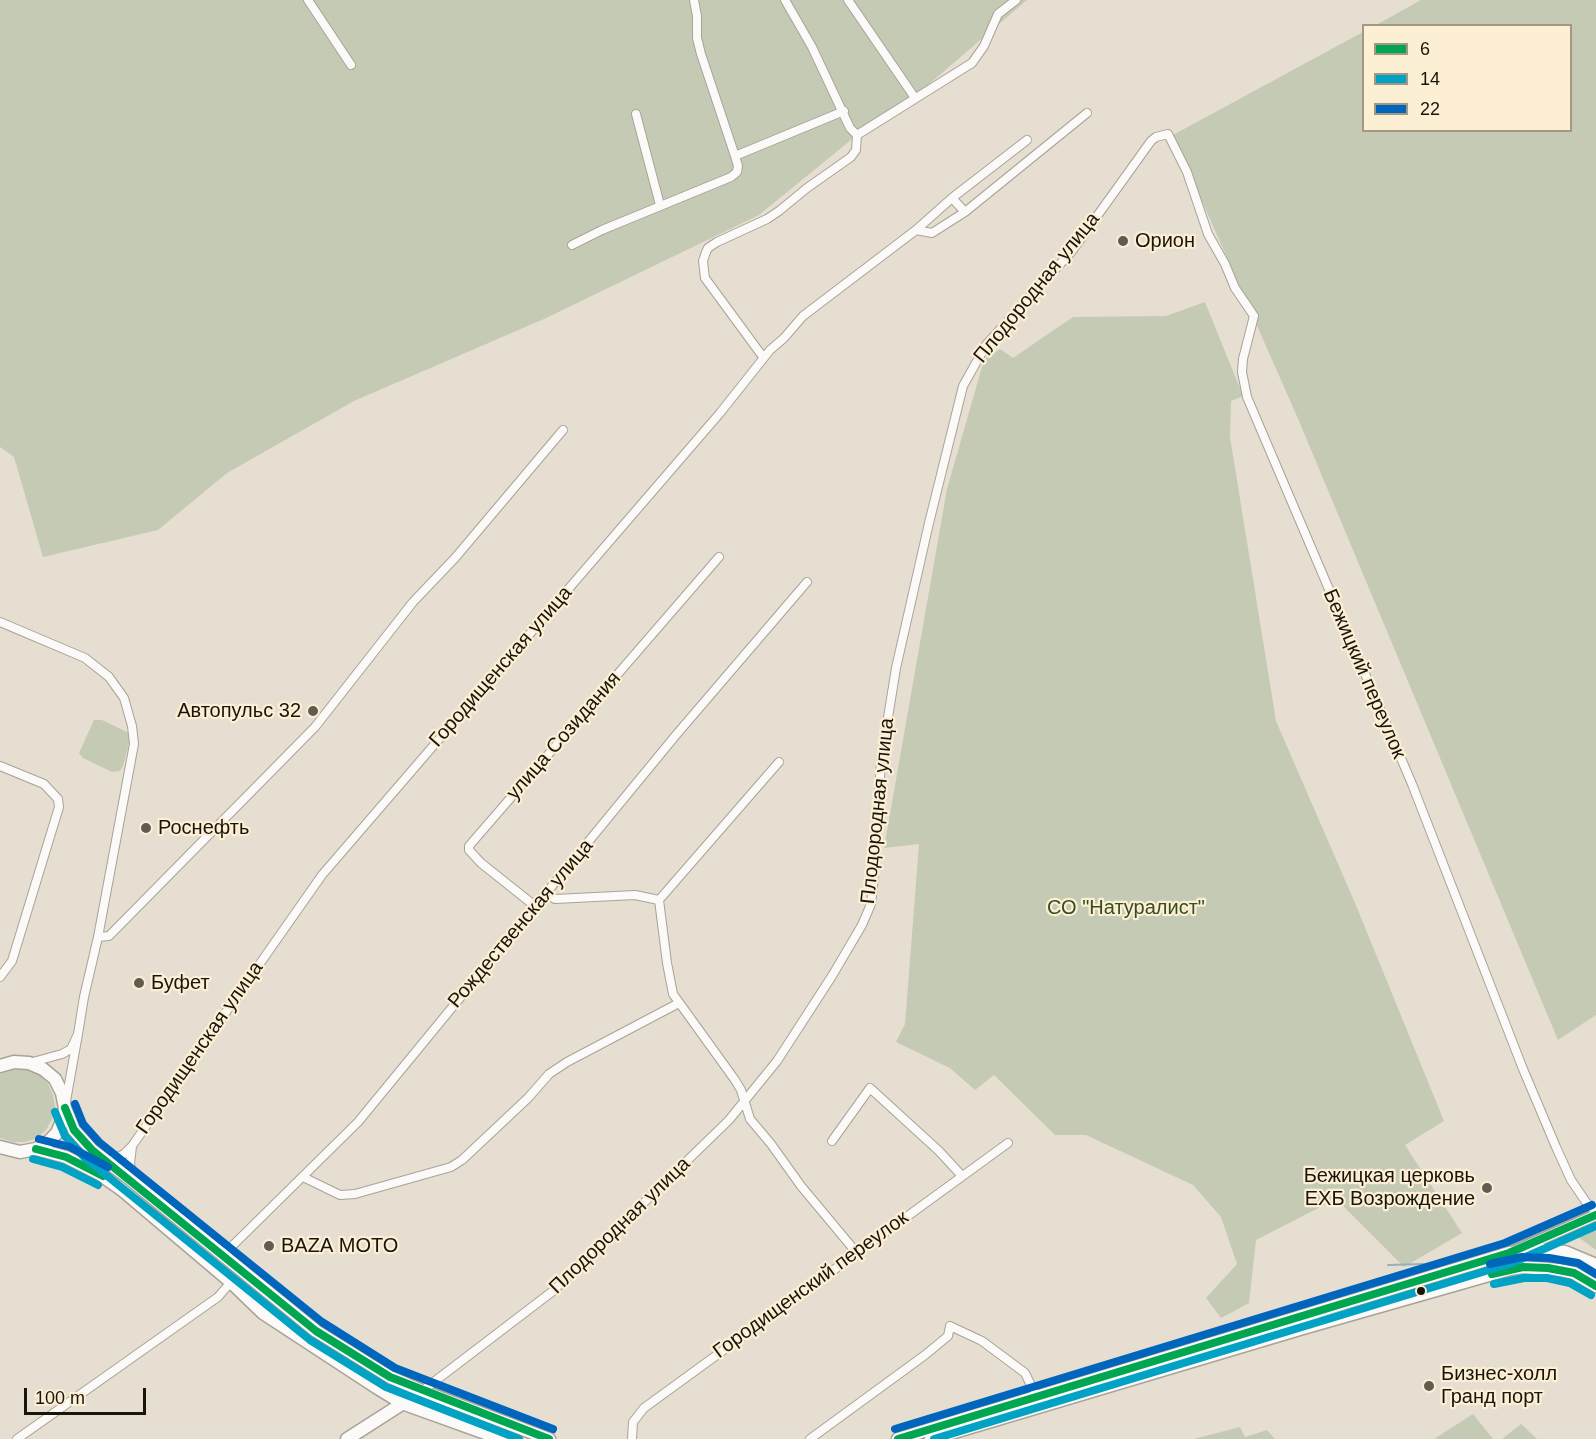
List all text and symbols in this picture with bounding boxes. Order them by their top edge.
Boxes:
legend [1362,24,1572,132]
text: 6 [1420,39,1430,59]
text: 14 [1420,69,1440,89]
text: 22 [1420,99,1440,119]
street label: Плодородная улица [969,208,1105,368]
place label: Орион [1135,229,1195,253]
marker: Орион [1116,234,1130,248]
street label: Городищенская улица [425,582,577,752]
street label: Бежицкий переулок [1317,586,1411,762]
street label: улица Созидания [502,667,626,805]
place label: Автопульс 32 [177,699,301,723]
marker: Автопульс 32 [306,704,320,718]
street label: Плодородная улица [856,717,900,905]
place label: Роснефть [158,816,249,840]
marker: Роснефть [139,821,153,835]
street label: Рождественская улица [443,835,599,1013]
park label: СО "Натуралист" [1047,896,1205,920]
street label: Городищенская улица [131,957,269,1139]
place label: Буфет [151,971,210,995]
marker: Буфет [132,976,146,990]
street label: Плодородная улица [544,1153,696,1299]
place label: Бежицкая церковь ЕХБ Возрождение [1304,1164,1475,1211]
marker: Бежицкая церковь ЕХБ Возрождение [1480,1181,1494,1195]
street label: Городищенский переулок [709,1206,913,1364]
place label: BAZA MOTO [281,1234,398,1258]
marker: BAZA MOTO [262,1239,276,1253]
unlabelled marker [1415,1285,1427,1297]
place label: Бизнес-холл Гранд порт [1441,1362,1557,1409]
scale bar [27,1376,148,1414]
marker: Бизнес-холл Гранд порт [1422,1379,1436,1393]
text: 100 m [35,1388,85,1408]

